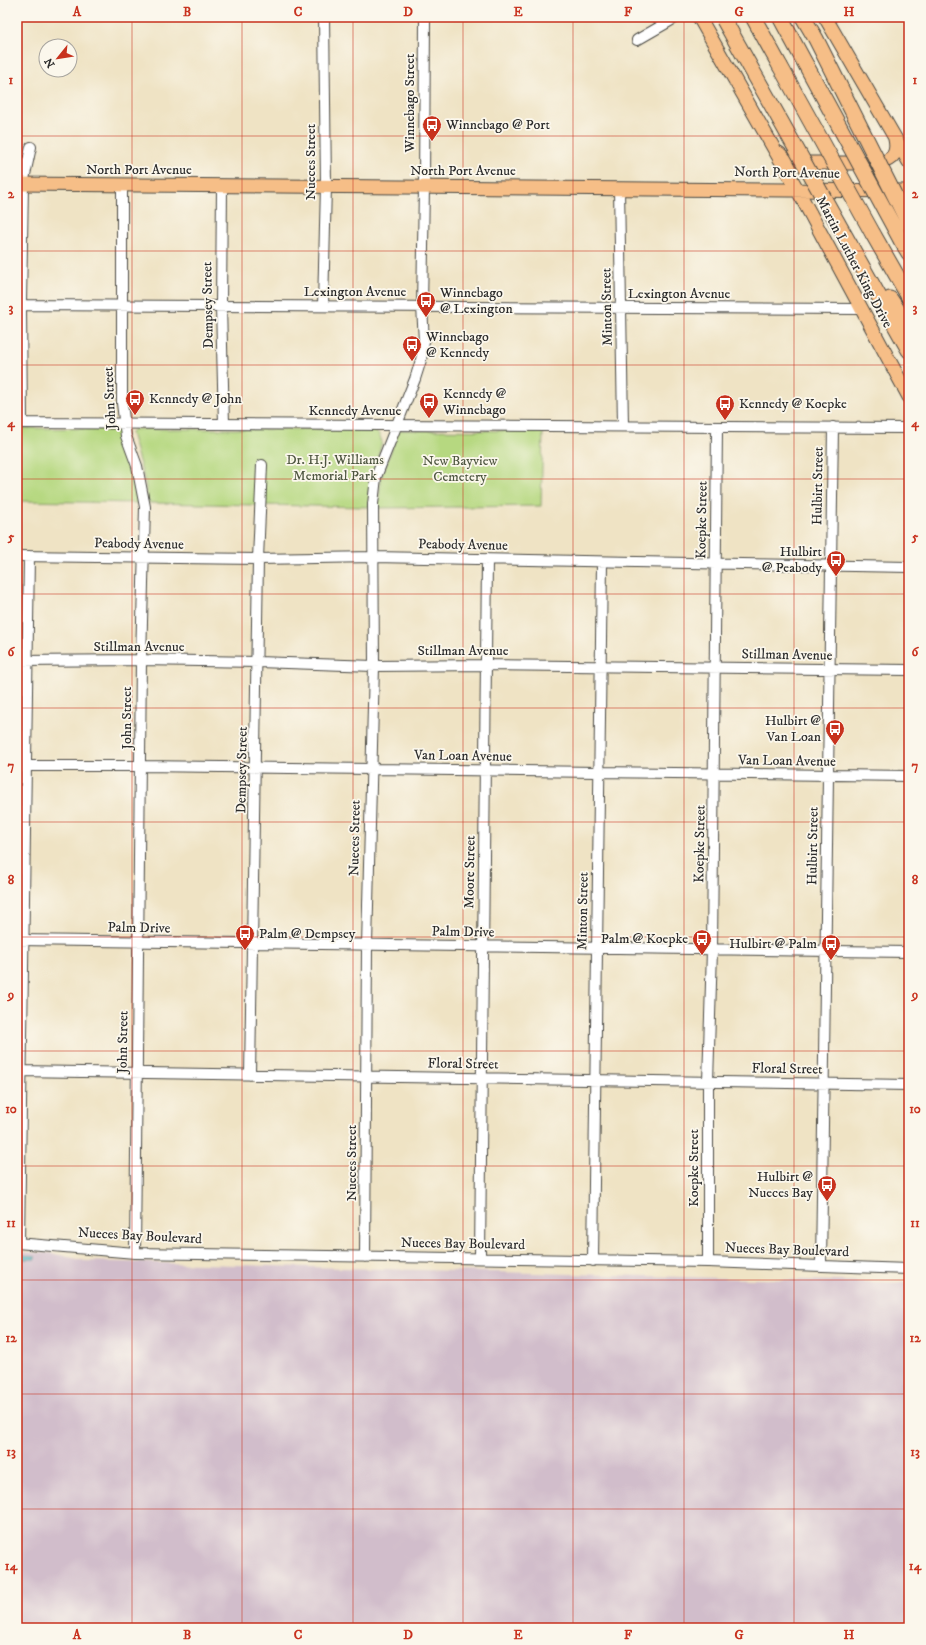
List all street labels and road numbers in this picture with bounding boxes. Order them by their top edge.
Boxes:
street label: Winnebago Street [401,53,419,154]
street label: Nueces Street [302,123,320,200]
street label: North Port Avenue [86,161,192,179]
street label: North Port Avenue [410,162,516,180]
street label: North Port Avenue [734,163,840,183]
street label: Martin Luther King Drive [812,193,896,331]
street label: Dempsey Street [198,261,218,349]
street label: Minton Street [597,267,617,346]
street label: Lexington Avenue [304,283,406,301]
street label: Lexington Avenue [628,285,730,303]
street label: John Street [99,366,121,432]
street label: Kennedy Avenue [309,402,402,420]
street label: Hulbirt Street [808,446,828,525]
street label: Koepke Street [692,480,712,559]
street label: Peabody Avenue [94,534,184,554]
street label: Peabody Avenue [418,535,508,555]
street label: Stillman Avenue [94,638,185,656]
street label: Stillman Avenue [418,642,509,660]
street label: Stillman Avenue [741,645,833,665]
street label: John Street [118,686,136,751]
street label: Dempsey Street [232,726,252,814]
street label: Van Loan Avenue [413,746,512,766]
street label: Van Loan Avenue [737,751,836,771]
street label: Nueces Street [345,799,365,876]
street label: Koepke Street [690,804,710,883]
street label: Hulbirt Street [803,806,823,885]
street label: Moore Street [460,835,480,909]
street label: Minton Street [573,871,593,950]
street label: Palm Drive [107,918,171,938]
street label: Palm Drive [431,922,495,942]
street label: John Street [113,1010,133,1076]
street label: Floral Street [427,1054,499,1074]
street label: Floral Street [751,1059,823,1079]
street label: Nueces Street [343,1124,361,1201]
street label: Koepke Street [685,1128,703,1207]
street label: Nueces Bay Boulevard [77,1224,203,1248]
street label: Nueces Bay Boulevard [401,1234,525,1254]
street label: Nueces Bay Boulevard [725,1239,849,1261]

